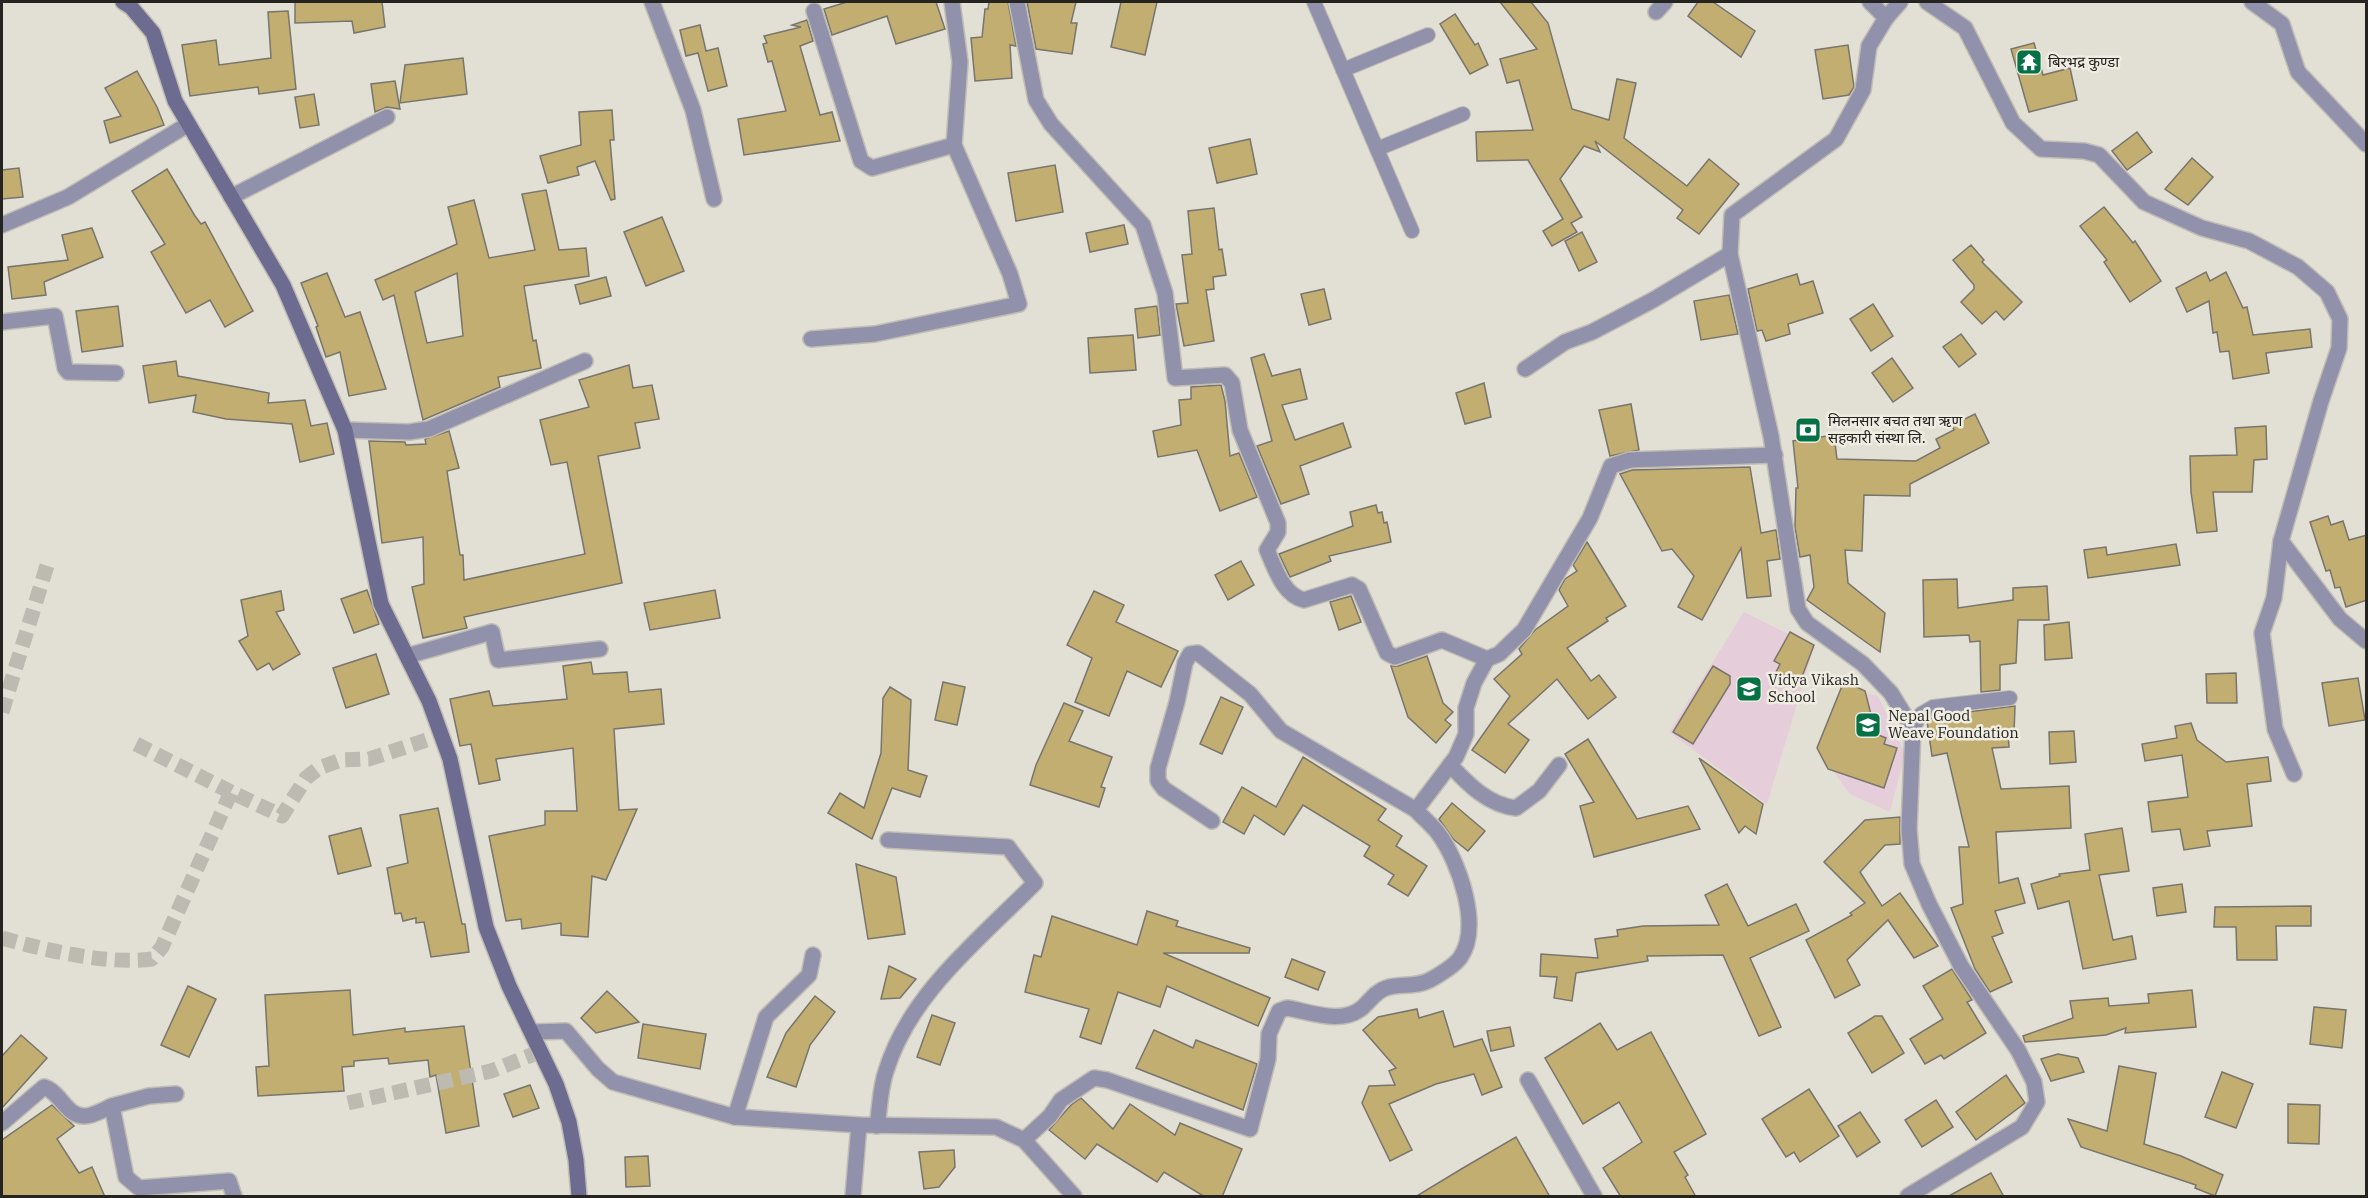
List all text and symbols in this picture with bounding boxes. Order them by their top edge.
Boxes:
temple icon: बिरभद्र कुण्डा [2014,47,2044,77]
place label: बिरभद्र कुण्डा [2048,52,2120,72]
place label: मिलनसार बचत तथा ऋण सहकारी संस्था लि. [1828,411,1963,447]
bank icon: मिलनसार बचत तथा ऋण सहकारी संस्था लि. [1793,415,1823,445]
place label: Vidya Vikash School [1768,670,1859,706]
school or university icon: Vidya Vikash School [1734,674,1764,704]
place label: Nepal Good Weave Foundation [1888,706,2019,742]
school or university icon: Nepal Good Weave Foundation [1853,710,1883,740]

